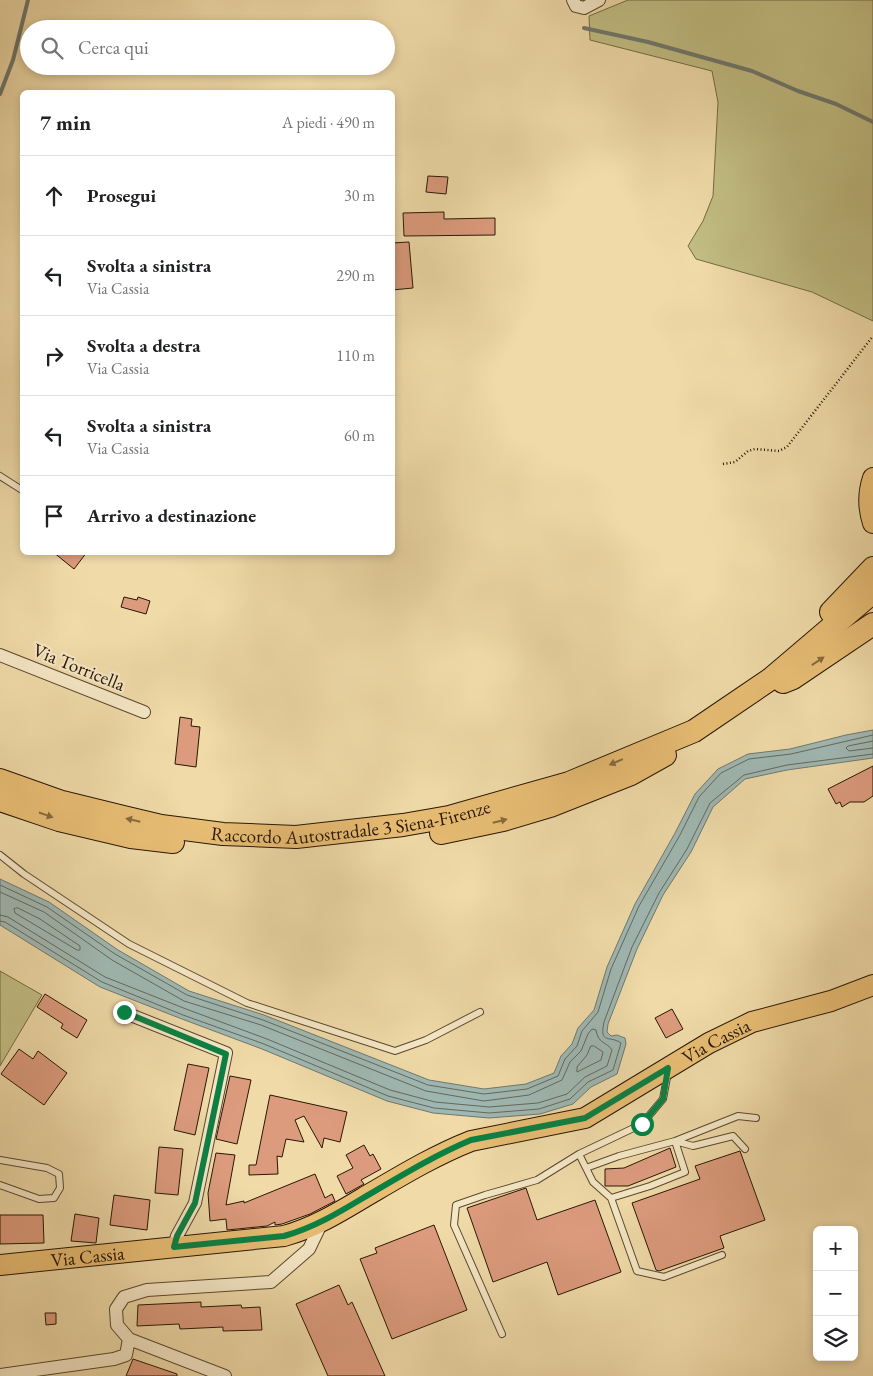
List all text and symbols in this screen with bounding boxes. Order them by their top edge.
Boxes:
search box [20,20,395,75]
icon: search [38,34,66,62]
text: Cerca qui [78,35,149,60]
text: 7 min [40,109,91,136]
text: A piedi · 490 m [282,112,375,133]
icon: ahead [40,182,68,210]
text: Prosegui [87,183,156,208]
text: 30 m [344,185,375,206]
text: Svolta a sinistra [87,253,211,278]
icon: left [40,262,68,290]
text: 290 m [336,265,375,286]
text: Via Cassia [87,278,149,299]
text: Svolta a destra [87,333,201,358]
icon: right [40,342,68,370]
text: 110 m [336,345,375,366]
text: Via Cassia [87,358,149,379]
text: Svolta a sinistra [87,413,211,438]
icon: left [40,422,68,450]
text: 60 m [344,425,375,446]
text: Via Cassia [87,438,149,459]
icon: arrive [40,502,68,530]
text: Arrivo a destinazione [87,503,256,528]
street label: Via Torricella [29,637,129,697]
one-way arrow [811,656,824,666]
one-way arrow [608,758,623,766]
street label: Raccordo Autostradale 3 Siena-Firenze [210,793,493,850]
one-way arrow [39,812,54,820]
one-way arrow [126,816,141,824]
one-way arrow [493,817,508,825]
route end [113,1001,136,1024]
street label: Via Cassia [677,1012,755,1069]
route start [631,1113,654,1136]
map controls [813,1226,858,1361]
button: + [813,1226,858,1271]
street label: Via Cassia [49,1240,126,1272]
button: − [813,1271,858,1316]
button: layers [813,1316,858,1361]

